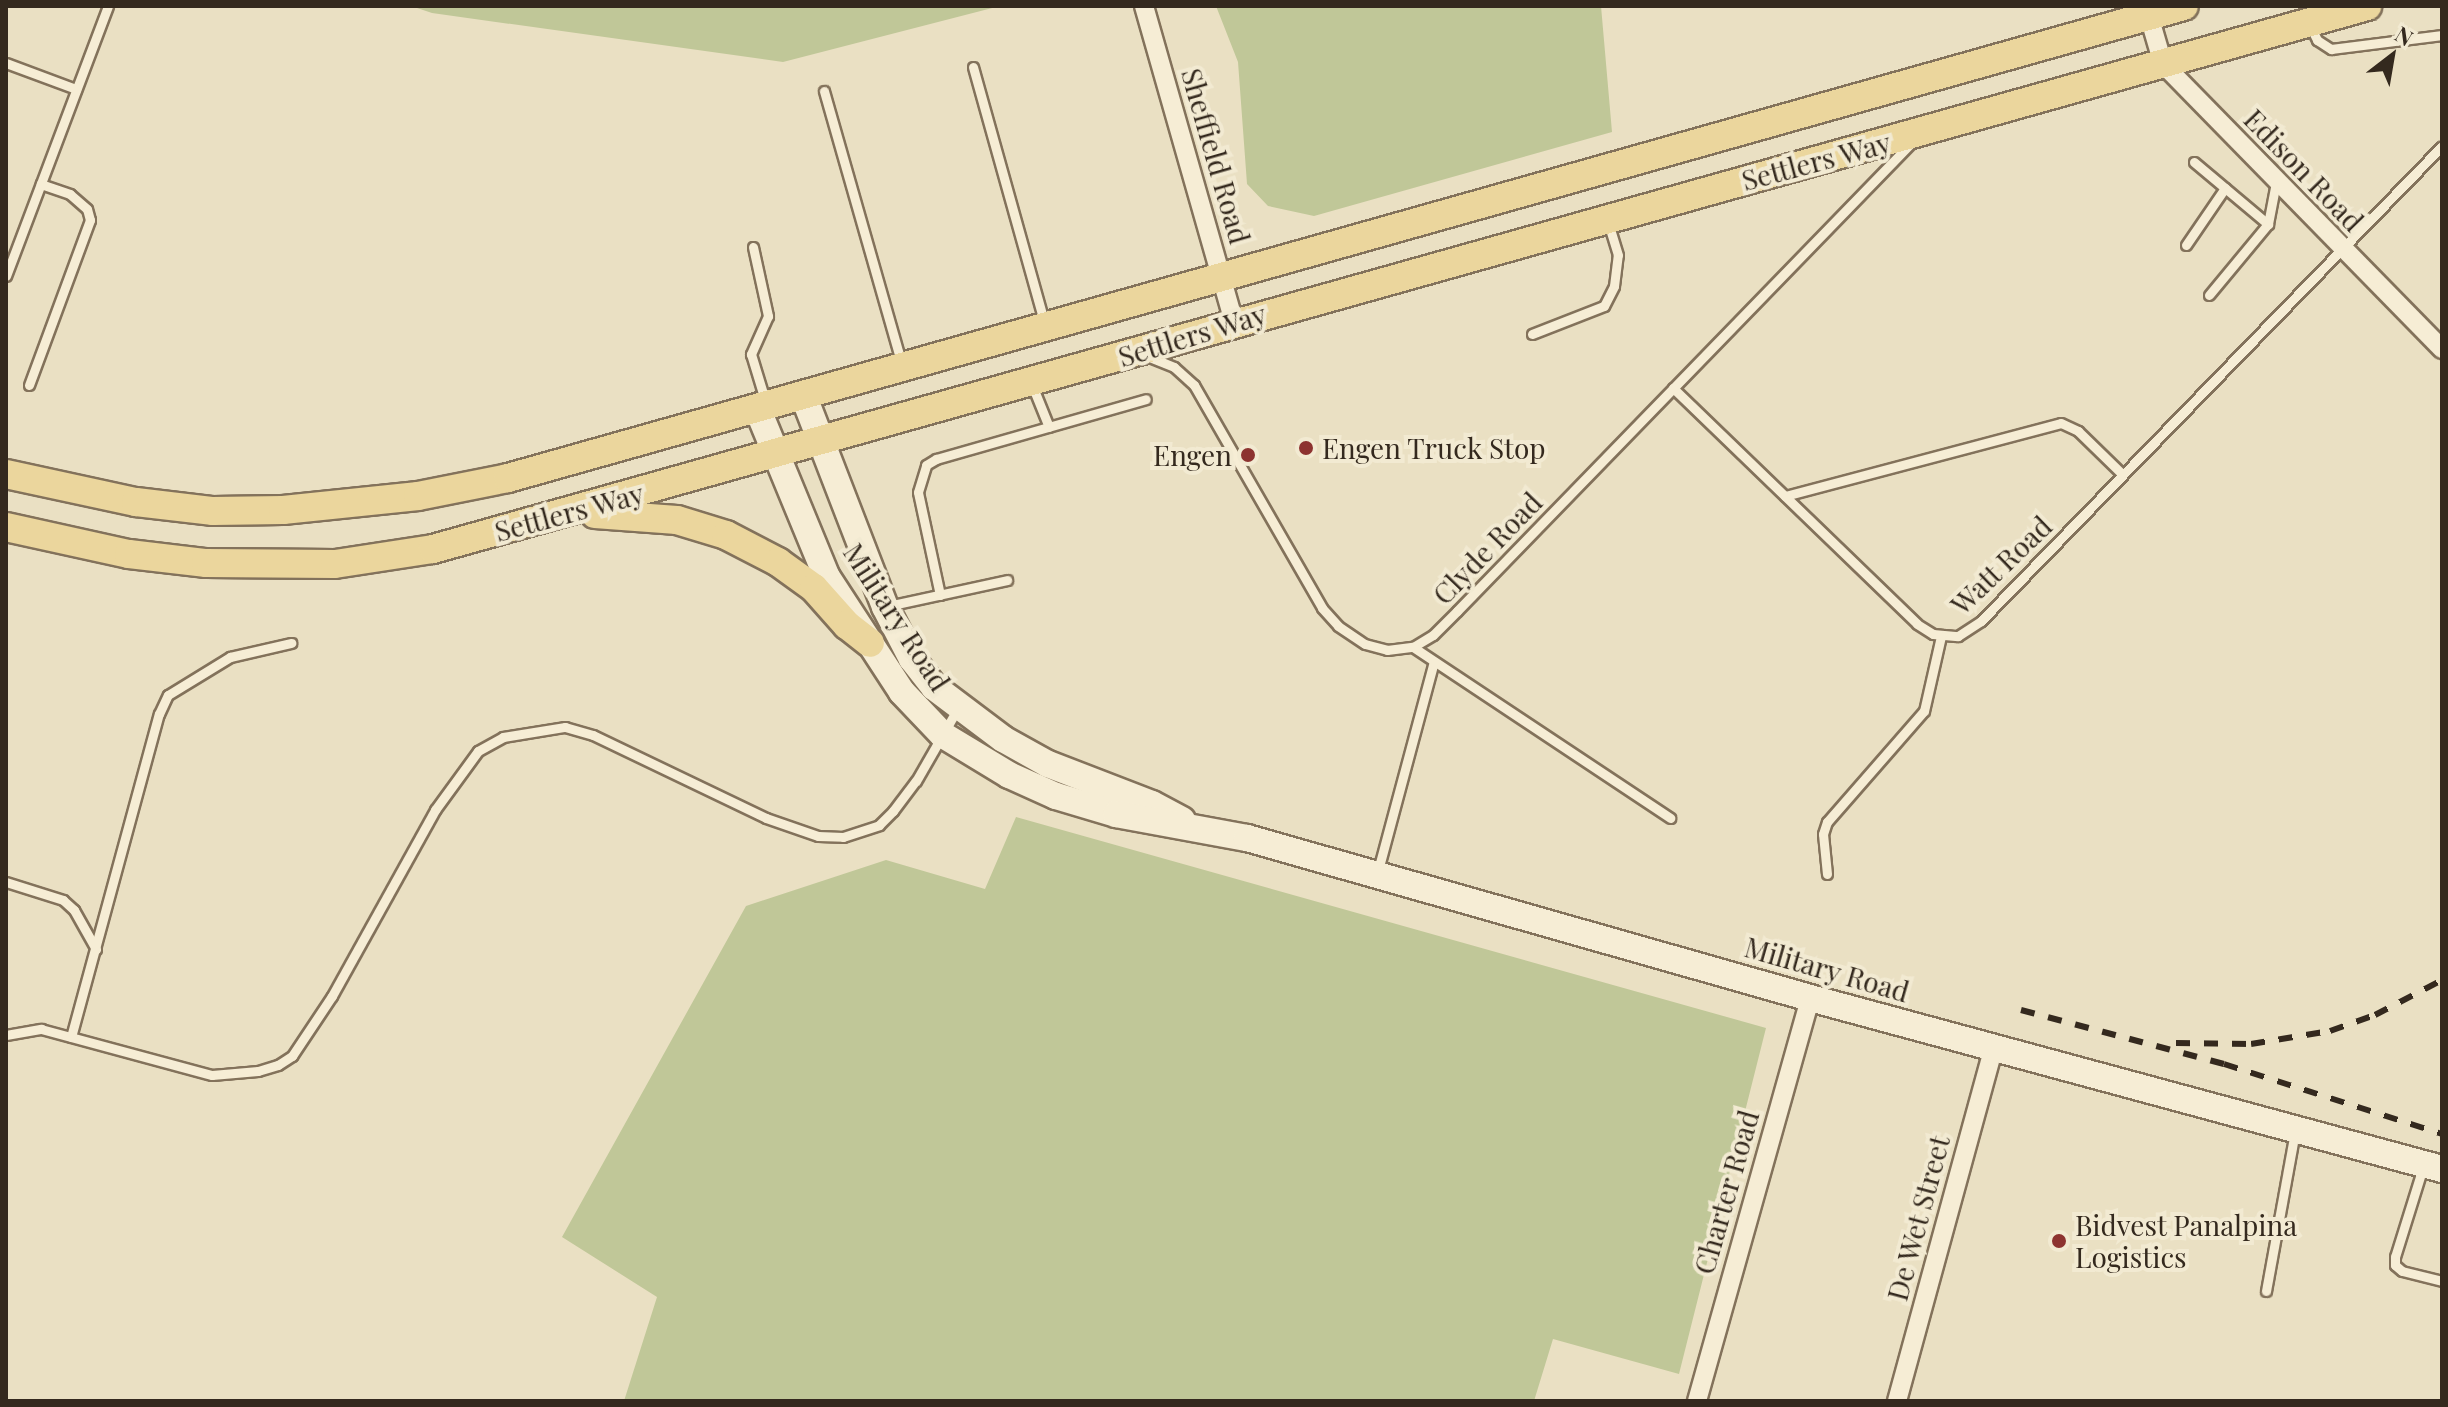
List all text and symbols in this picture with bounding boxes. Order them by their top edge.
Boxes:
north arrow [2352,16,2432,96]
text: N [2390,18,2419,52]
street label: Sheffield Road [1175,64,1257,248]
street label: Edison Road [2237,102,2371,238]
street label: Settlers Way [1737,125,1895,197]
street label: Settlers Way [1114,296,1270,374]
place label: Engen Truck Stop [1322,431,1547,465]
place label: Engen [1153,438,1232,472]
marker: Engen Truck Stop [1297,439,1315,457]
marker: Engen [1239,446,1257,464]
street label: Settlers Way [490,476,648,548]
street label: Clyde Road [1426,485,1548,611]
street label: Watt Road [1944,509,2058,621]
street label: Military Road [837,537,957,697]
street label: Military Road [1741,929,1913,1009]
street label: Charter Road [1687,1106,1765,1278]
street label: De Wet Street [1880,1131,1956,1305]
place label: Bidvest Panalpina Logistics [2075,1208,2298,1274]
marker: Bidvest Panalpina Logistics [2050,1232,2068,1250]

